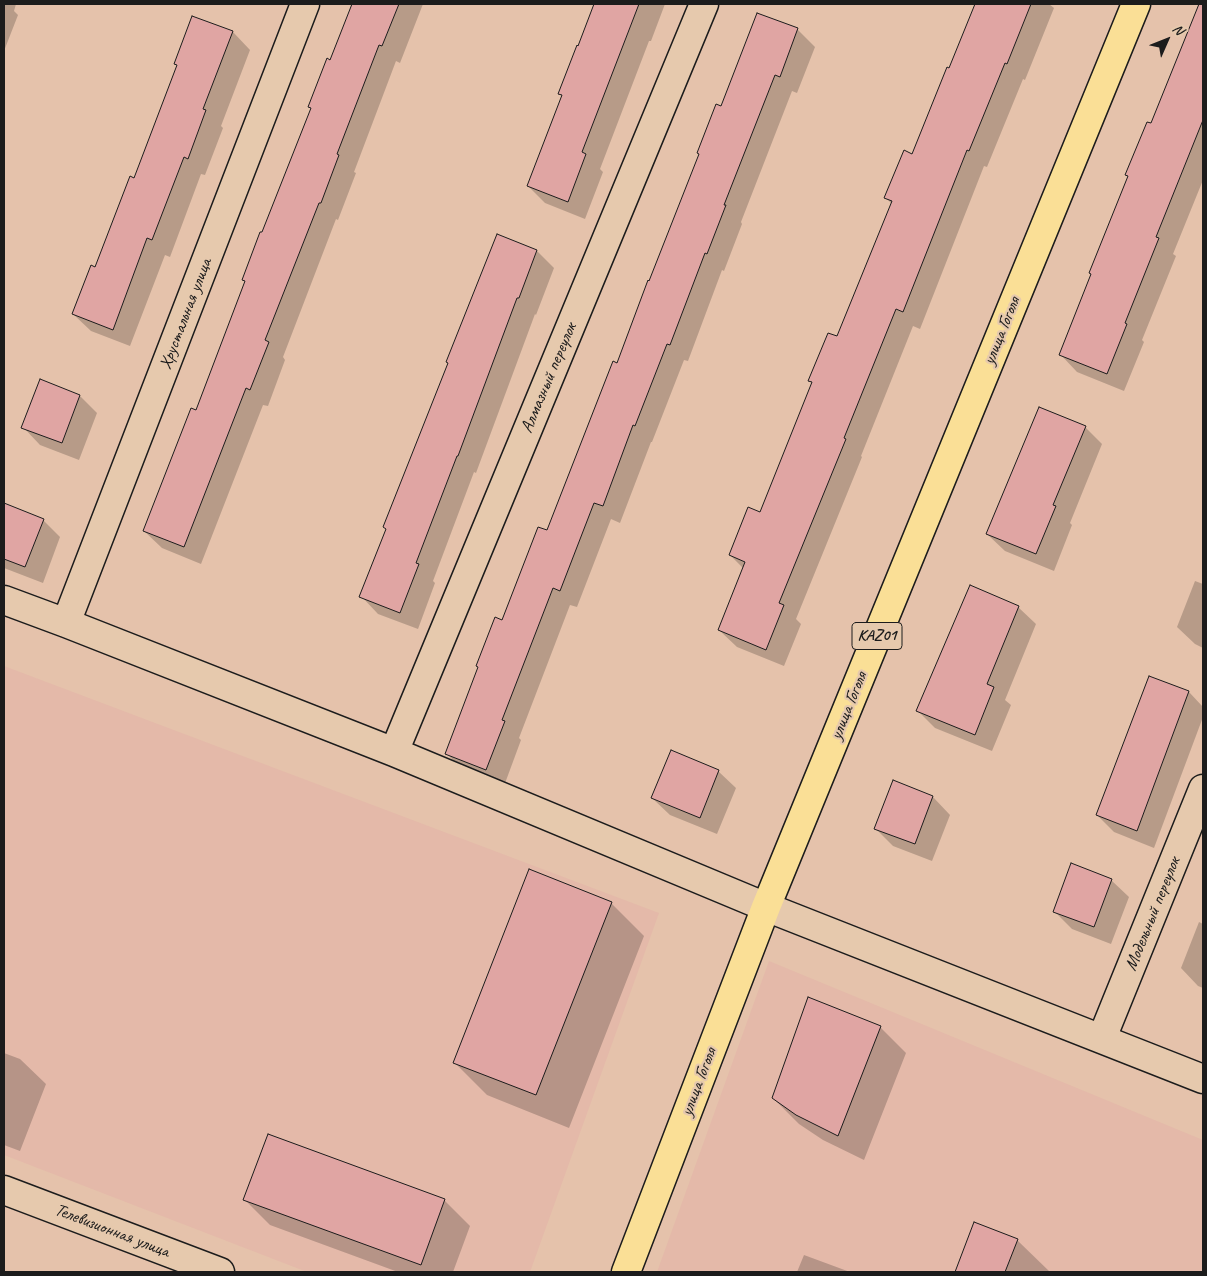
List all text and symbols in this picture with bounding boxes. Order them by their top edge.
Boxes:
north arrow [1142,15,1192,65]
text: N [1169,20,1187,38]
street label: Хрустальная улица [155,255,217,373]
street label: улица Гоголя [979,294,1025,368]
street label: Алмазный переулок [516,320,582,436]
road number: KАZ01 [852,622,902,650]
street label: улица Гоголя [826,669,872,743]
street label: Модельный переулок [1120,854,1186,974]
street label: улица Гоголя [676,1045,722,1119]
street label: Телевизионная улица [52,1199,172,1263]

